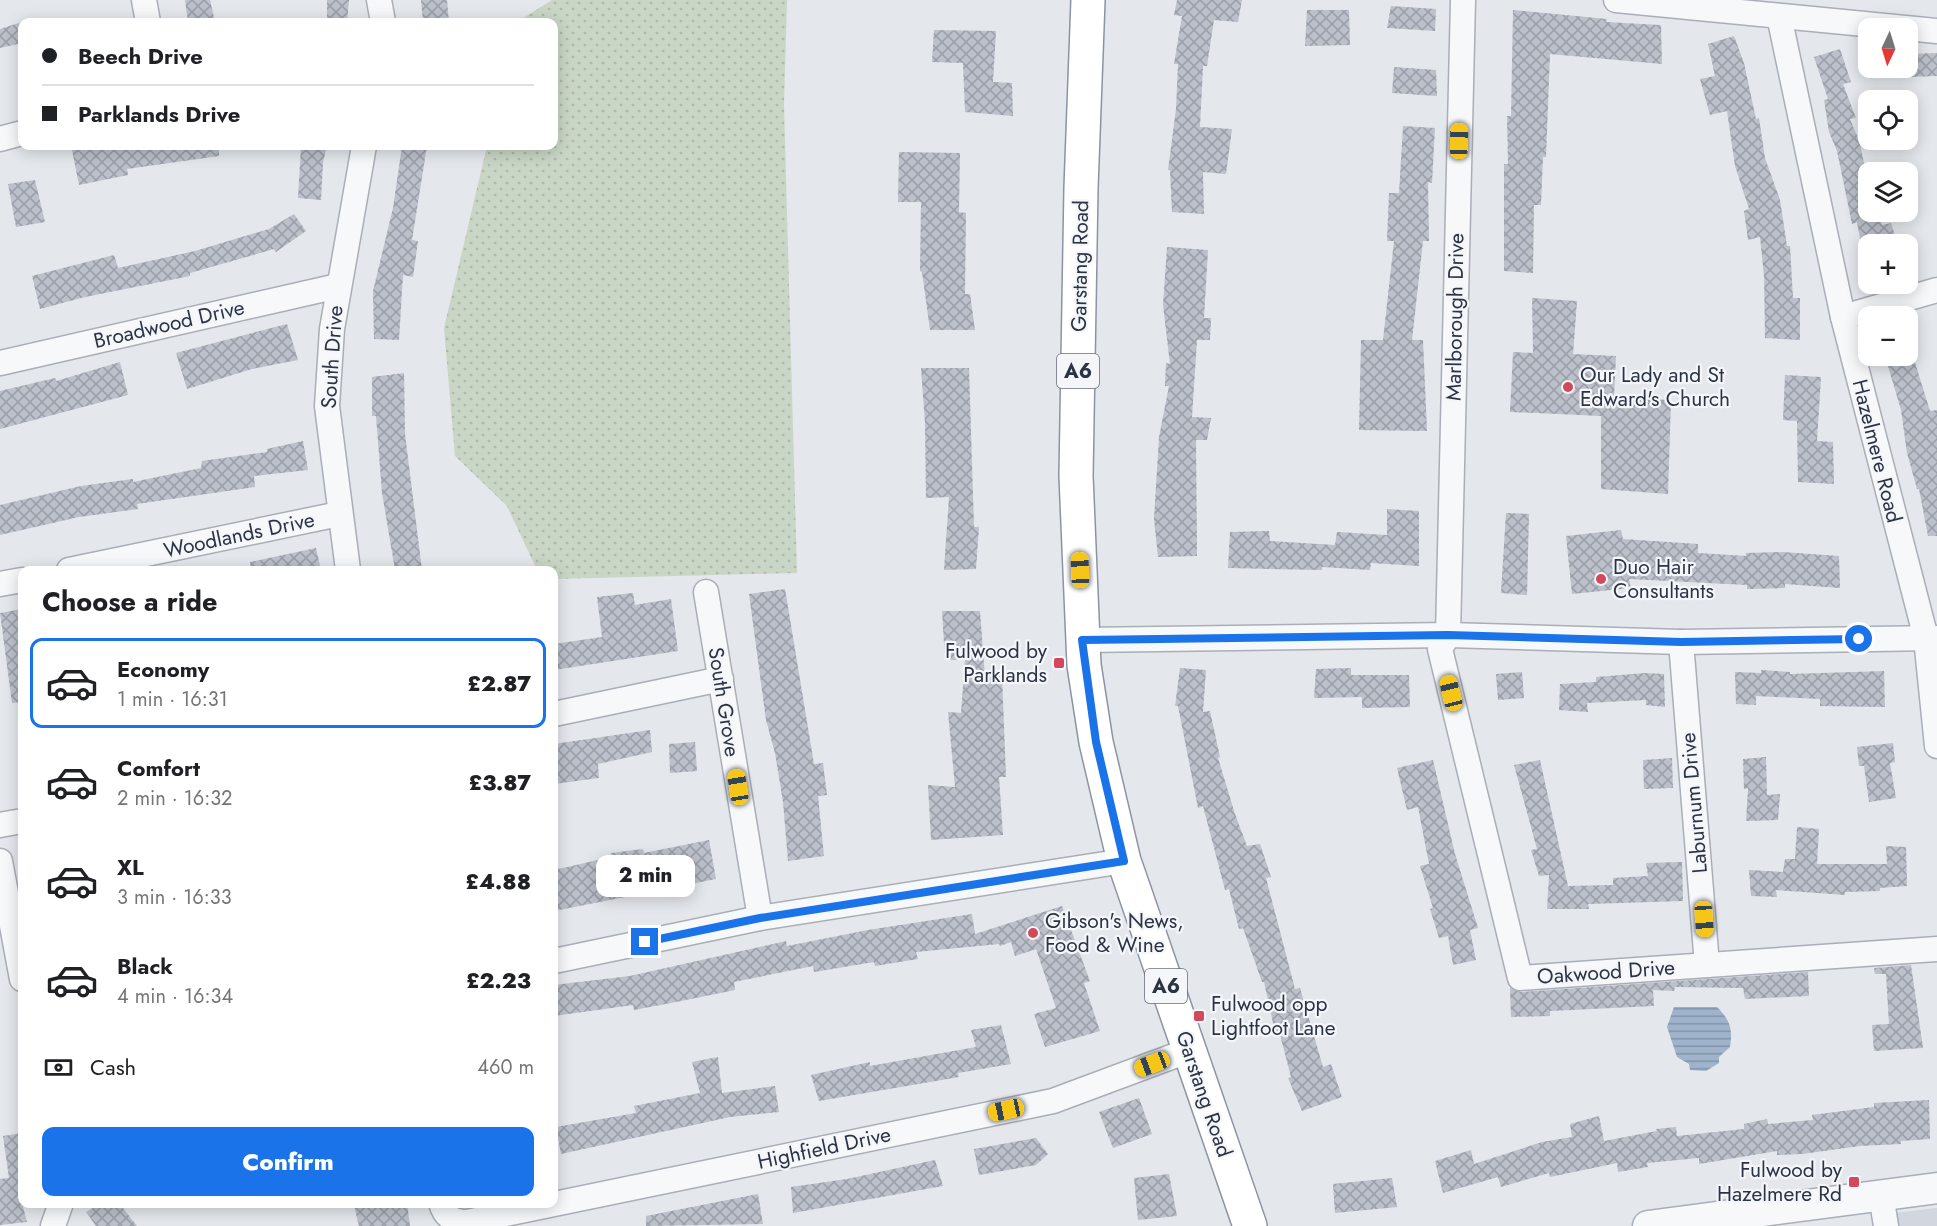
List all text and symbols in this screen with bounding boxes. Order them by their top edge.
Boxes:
north arrow [1858,18,1918,78]
map controls [1858,18,1918,366]
text: Beech Drive [78,40,203,72]
button: locate [1858,90,1918,150]
text: Parklands Drive [78,98,240,130]
car [1450,123,1468,159]
button: layers [1858,162,1918,222]
street label: Garstang Road [1064,200,1096,332]
street label: Marlborough Drive [1439,233,1471,401]
button: + [1858,234,1918,294]
street label: Broadwood Drive [91,292,248,356]
street label: South Drive [313,304,351,409]
button: − [1858,306,1918,366]
road number: A6 [1057,354,1099,388]
place label: Our Lady and St Edward's Church [1580,360,1730,414]
street label: Hazelmere Road [1845,376,1909,526]
marker: Our Lady and St Edward's Church [1561,380,1575,394]
street label: Woodlands Drive [161,504,317,566]
car [1070,552,1090,588]
place label: Duo Hair Consultants [1613,552,1714,606]
marker: Duo Hair Consultants [1594,572,1608,586]
text: Choose a ride [42,582,217,621]
route start [1845,625,1872,652]
place label: Fulwood by Parklands [945,636,1048,690]
street label: South Grove [701,645,747,759]
text: Economy [117,653,209,685]
icon: car [45,656,99,710]
marker: Fulwood by Parklands [1052,656,1066,670]
text: £2.87 [467,667,531,699]
car [1438,673,1464,713]
text: 1 min · 16:31 [117,685,228,714]
street label: Laburnum Drive [1673,731,1715,875]
text: Comfort [117,752,200,784]
icon: car [45,755,99,809]
text: £3.87 [469,766,531,798]
car [726,768,750,806]
text: 2 min · 16:32 [117,784,233,813]
text: XL [117,851,144,883]
icon: car [45,854,99,908]
callout: 2 min [596,855,694,897]
text: 2 min [619,861,672,890]
text: £4.88 [465,865,531,897]
text: 3 min · 16:33 [117,883,232,912]
car [1694,900,1714,938]
place label: Gibson's News, Food & Wine [1045,906,1184,960]
marker: Gibson's News, Food & Wine [1026,926,1040,940]
route end [631,928,658,955]
text: Black [117,950,173,982]
street label: Oakwood Drive [1536,952,1676,992]
icon: car [45,953,99,1007]
text: £2.23 [466,964,531,996]
road number: A6 [1145,969,1187,1003]
text: 4 min · 16:34 [117,982,233,1011]
place label: Fulwood opp Lightfoot Lane [1211,989,1336,1043]
marker: Fulwood opp Lightfoot Lane [1192,1009,1206,1023]
street label: Garstang Road [1168,1027,1240,1161]
car [1132,1049,1172,1079]
icon: cash [42,1051,75,1084]
text: Cash [90,1051,136,1083]
text: 460 m [477,1053,534,1082]
car [987,1097,1025,1123]
street label: Highfield Drive [755,1119,894,1177]
button: Confirm [42,1127,534,1196]
place label: Fulwood by Hazelmere Rd [1717,1155,1843,1209]
marker: Fulwood by Hazelmere Rd [1847,1175,1861,1189]

